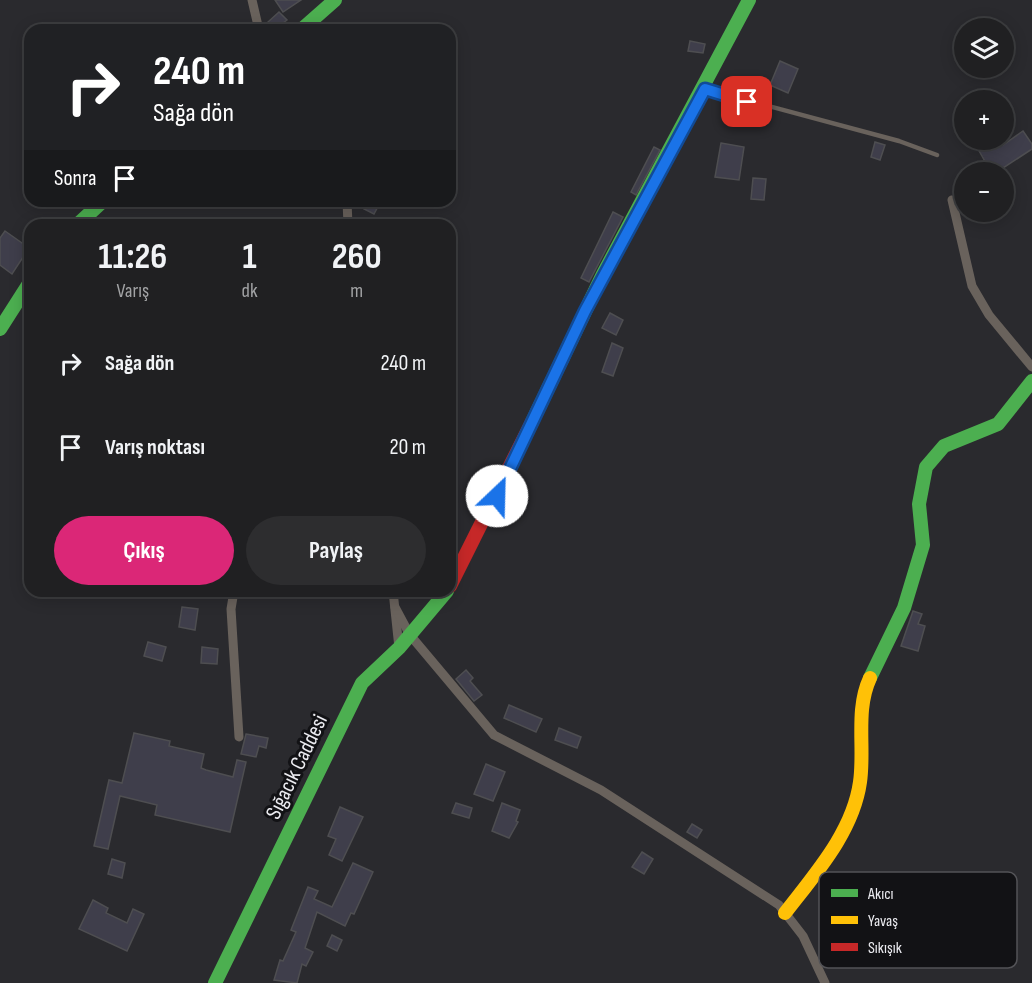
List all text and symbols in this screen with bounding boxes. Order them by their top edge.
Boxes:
map controls [954,18,1014,222]
button: layers [954,18,1014,78]
text: 240 m [153,46,245,97]
icon: right [54,48,132,126]
pin [721,76,772,127]
icon: arrive [730,85,763,118]
button: + [954,90,1014,150]
text: Sağa dön [153,97,234,129]
icon: arrive [108,162,141,195]
button: − [954,162,1014,222]
text: Sonra [54,165,96,192]
text: 11:26 [98,236,167,279]
text: 1 [242,236,257,279]
text: 260 [332,236,382,279]
text: Varış [116,279,149,303]
text: dk [242,279,258,303]
text: m [350,279,363,303]
icon: right [54,347,87,380]
text: Sağa dön [105,350,174,377]
text: 240 m [380,350,426,377]
icon: arrive [54,431,87,464]
text: Varış noktası [105,434,205,461]
text: 20 m [390,434,426,461]
position arrow [465,464,529,528]
button: Çıkış [54,516,234,585]
button: Paylaş [246,516,426,585]
street label: Sığacık Caddesi [260,710,334,824]
legend [819,872,1017,968]
text: Akıcı [867,885,893,904]
text: Yavaş [868,912,898,931]
text: Sıkışık [868,939,902,958]

